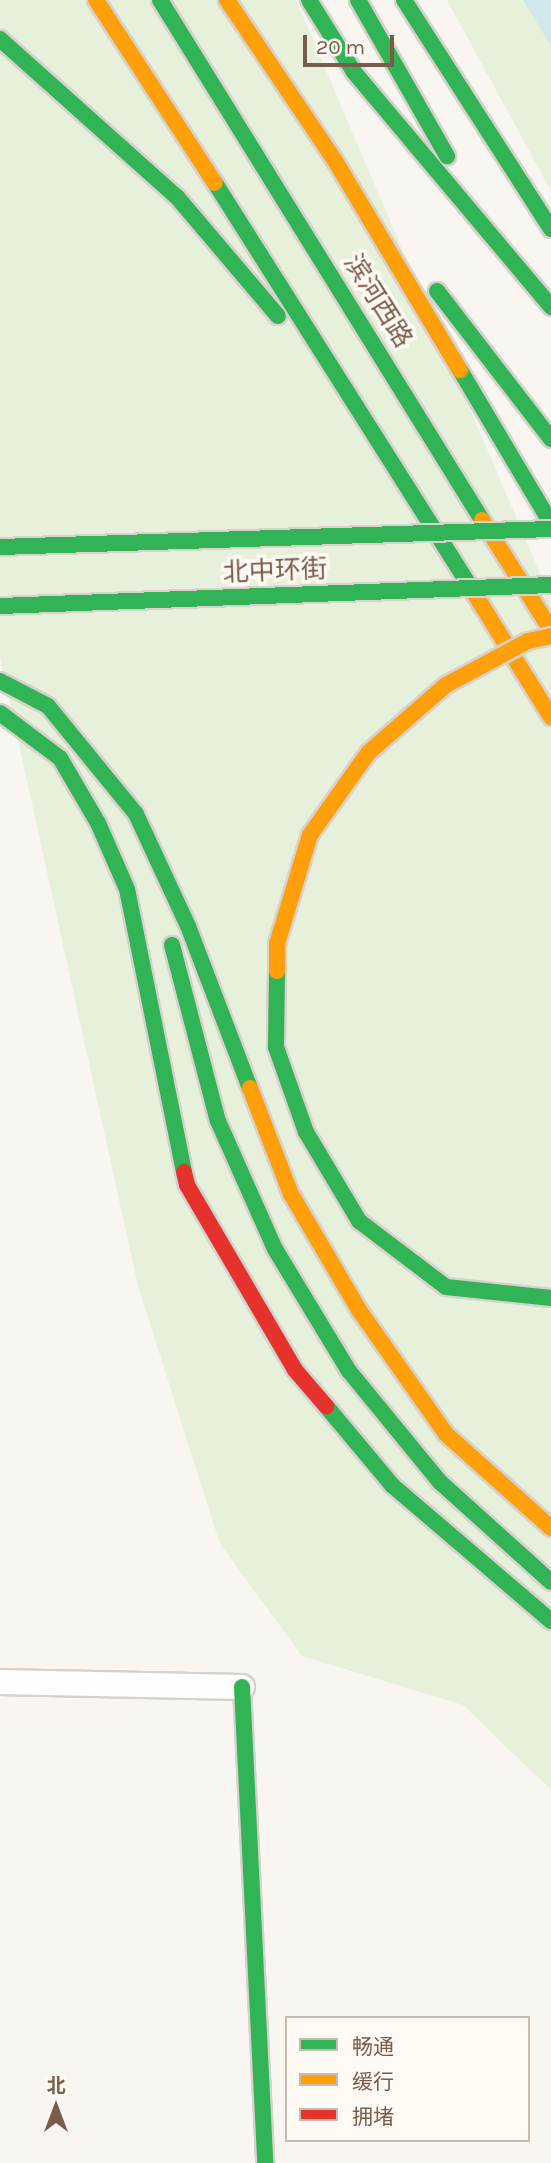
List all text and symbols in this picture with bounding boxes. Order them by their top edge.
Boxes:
scale bar [306,21,397,65]
text: 20 m [316,35,365,59]
street label: 滨河西路 [337,249,419,353]
street label: 北中环街 [222,554,328,588]
legend [285,2016,530,2142]
text: 畅通 [352,2035,394,2059]
text: 缓行 [352,2070,394,2094]
north arrow [21,2072,91,2142]
text: 北 [46,2075,66,2097]
text: 拥堵 [352,2105,394,2129]

